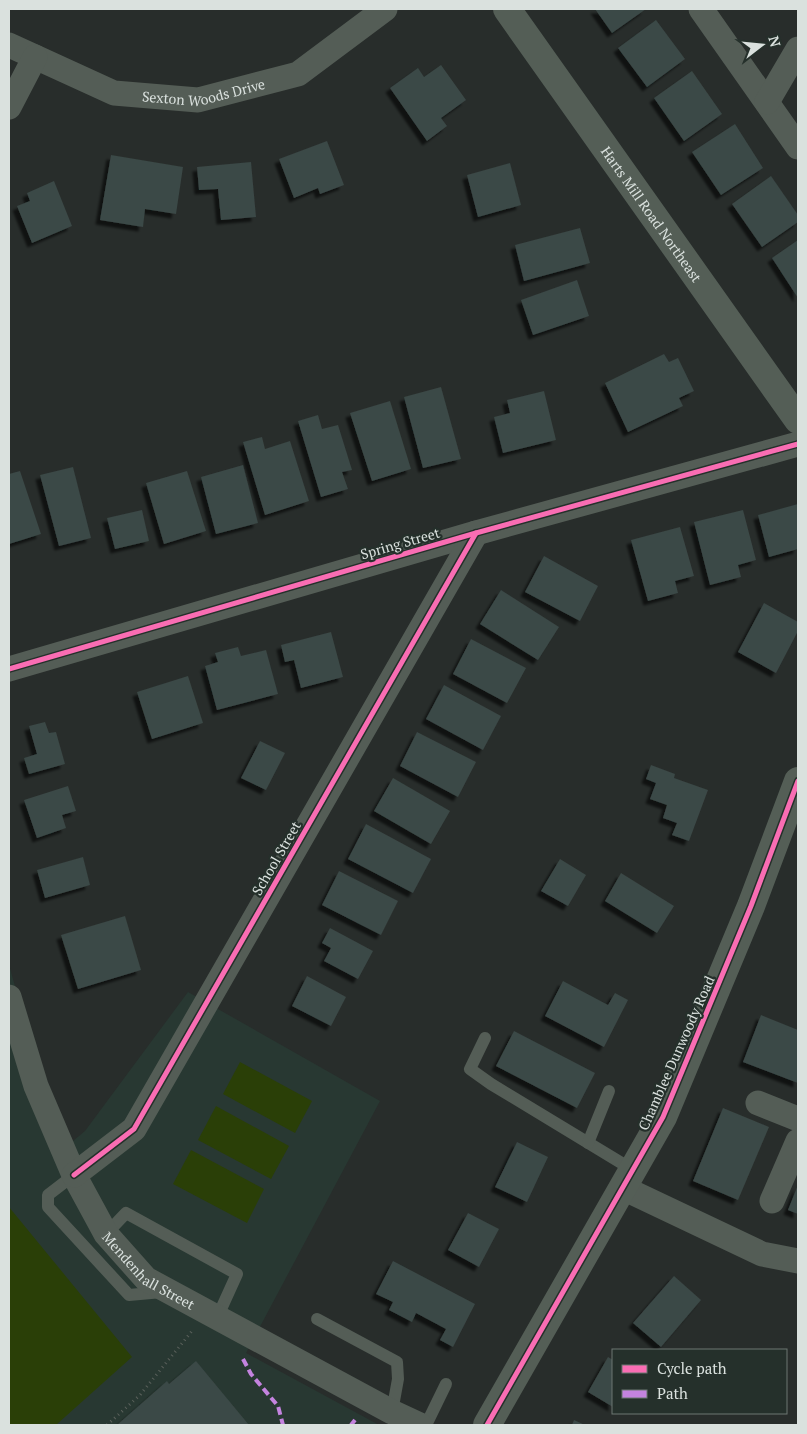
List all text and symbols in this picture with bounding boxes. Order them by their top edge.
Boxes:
north arrow [737,20,787,70]
text: N [764,34,786,49]
street label: Sexton Woods Drive [141,74,267,110]
street label: Harts Mill Road Northeast [597,142,707,286]
street label: Spring Street [358,522,443,563]
street label: School Street [247,817,305,899]
street label: Chamblee Dunwoody Road [633,973,719,1133]
street label: Mendenhall Street [99,1227,199,1314]
legend [612,1349,787,1414]
text: Cycle path [657,1358,727,1378]
text: Path [657,1383,688,1403]

